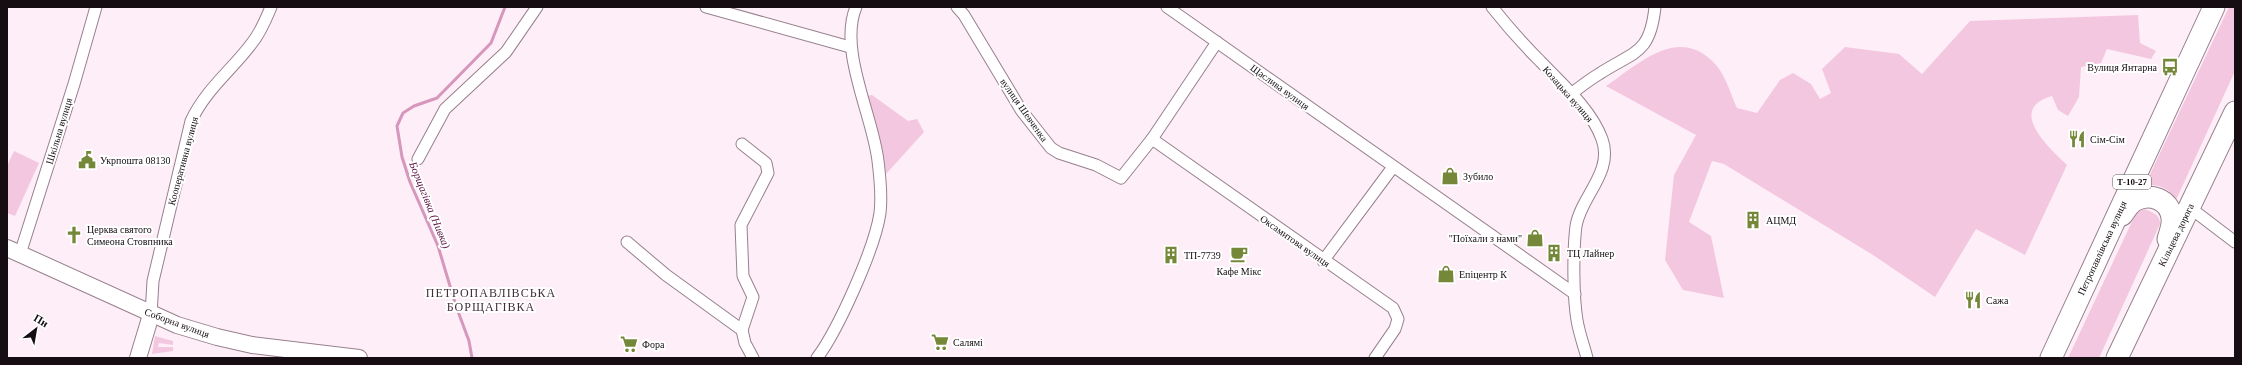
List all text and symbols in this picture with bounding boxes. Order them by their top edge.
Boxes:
bus stop icon: Вулиця Янтарна [2160,57,2180,77]
street label: Щаслива вулиця [1248,62,1312,112]
place label: Вулиця Янтарна [2087,62,2158,73]
street label: Козацька вулиця [1541,64,1595,124]
street label: вулиця Шевченка [998,76,1050,144]
street label: Шкільна вулиця [44,96,74,166]
street label: Кооперативна вулиця [166,115,200,206]
restaurant icon: Сім-Сім [2067,129,2087,149]
place label: Сім-Сім [2090,134,2126,145]
public building icon: Укрпошта 08130 [77,150,97,170]
place label: Укрпошта 08130 [100,155,171,166]
water label: Борщагівка (Нивка) [406,159,453,251]
shop icon: Зубило [1440,166,1460,186]
place label: Зубило [1463,171,1493,182]
road number: Т-10-27 [2113,175,2151,189]
street label: Петропавлівська вулиця [2075,199,2129,297]
street label: Кільцева дорога [2156,201,2196,268]
building icon: АЦМД [1743,210,1763,230]
street label: Оксамитова вулиця [1258,213,1332,269]
place label: АЦМД [1766,215,1796,226]
place label: Церква святого Симеона Стовпника [87,224,173,247]
church icon: Церква святого Симеона Стовпника [64,225,84,245]
shop icon: "Поїхали з нами" [1525,228,1545,248]
place label: "Поїхали з нами" [1449,233,1522,244]
building icon: ТЦ Лайнер [1544,243,1564,263]
cafe icon: Кафе Мікс [1229,244,1249,264]
building icon: ТП-7739 [1161,245,1181,265]
place label: ТЦ Лайнер [1567,248,1614,259]
place label: ТП-7739 [1184,250,1221,261]
shop icon: Епіцентр К [1436,264,1456,284]
place label: Кафе Мікс [1216,266,1262,277]
place label: Епіцентр К [1459,269,1507,280]
district label: ПЕТРОПАВЛІВСЬКА БОРЩАГІВКА [426,286,556,314]
restaurant icon: Сажа [1963,290,1983,310]
place label: Сажа [1986,295,2009,306]
street label: Соборна вулиця [143,306,211,340]
north arrow [16,309,56,349]
text: Пн [32,311,51,330]
supermarket icon: Салямі [930,332,950,352]
supermarket icon: Фора [619,334,639,354]
place label: Салямі [953,337,983,348]
place label: Фора [642,339,665,350]

